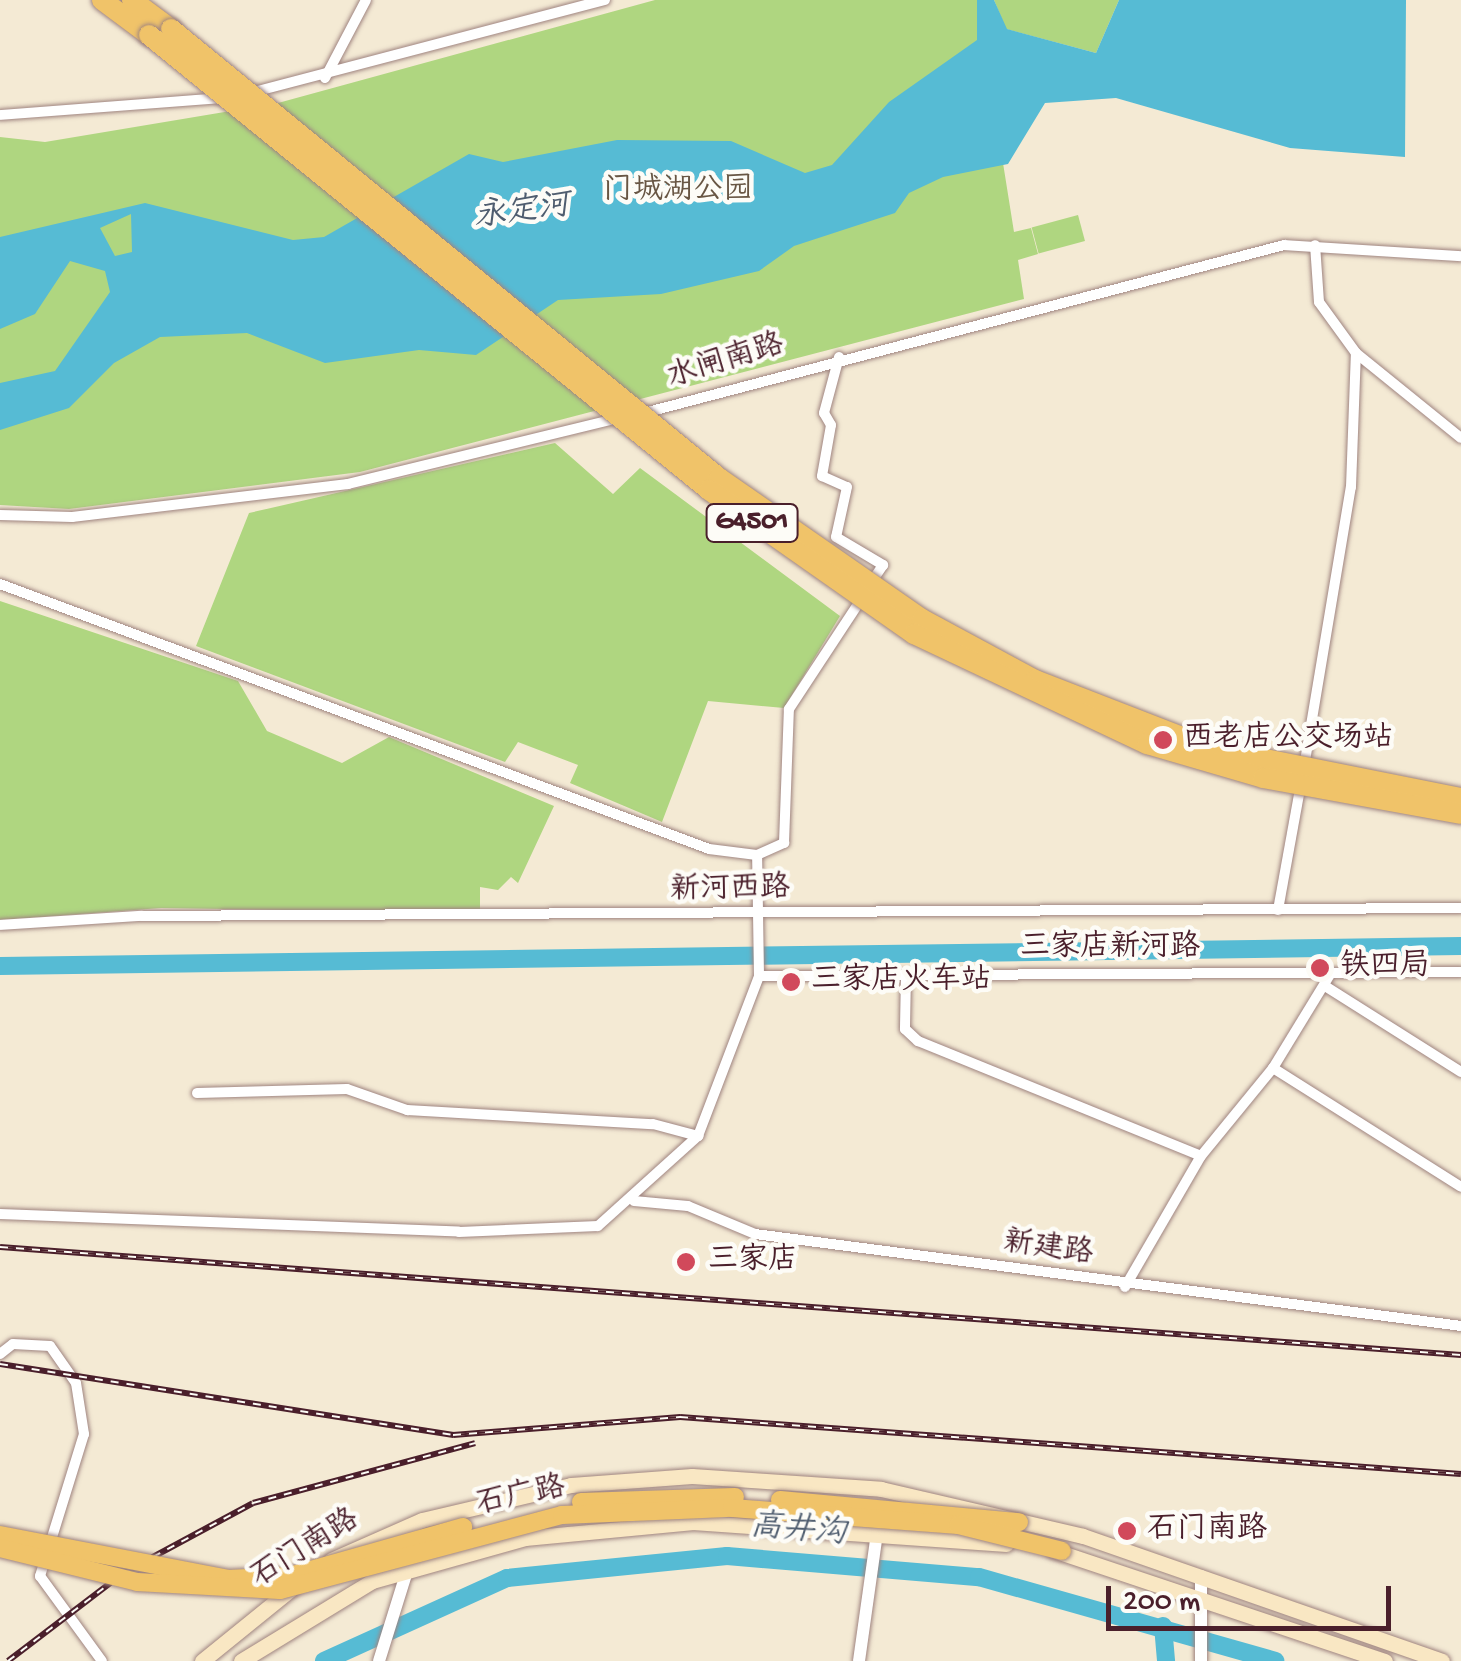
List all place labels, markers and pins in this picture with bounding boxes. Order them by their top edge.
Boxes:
place label: 西老店公交场站 [1183,722,1393,758]
marker: 西老店公交场站 [1152,729,1174,751]
place label: 铁四局 [1340,950,1430,986]
marker: 铁四局 [1309,957,1331,979]
place label: 三家店火车站 [811,964,991,1000]
marker: 三家店火车站 [780,971,802,993]
place label: 三家店 [708,1244,798,1280]
marker: 三家店 [673,1249,699,1275]
place label: 石门南路 [1147,1513,1267,1549]
marker: 石门南路 [1116,1520,1138,1542]

